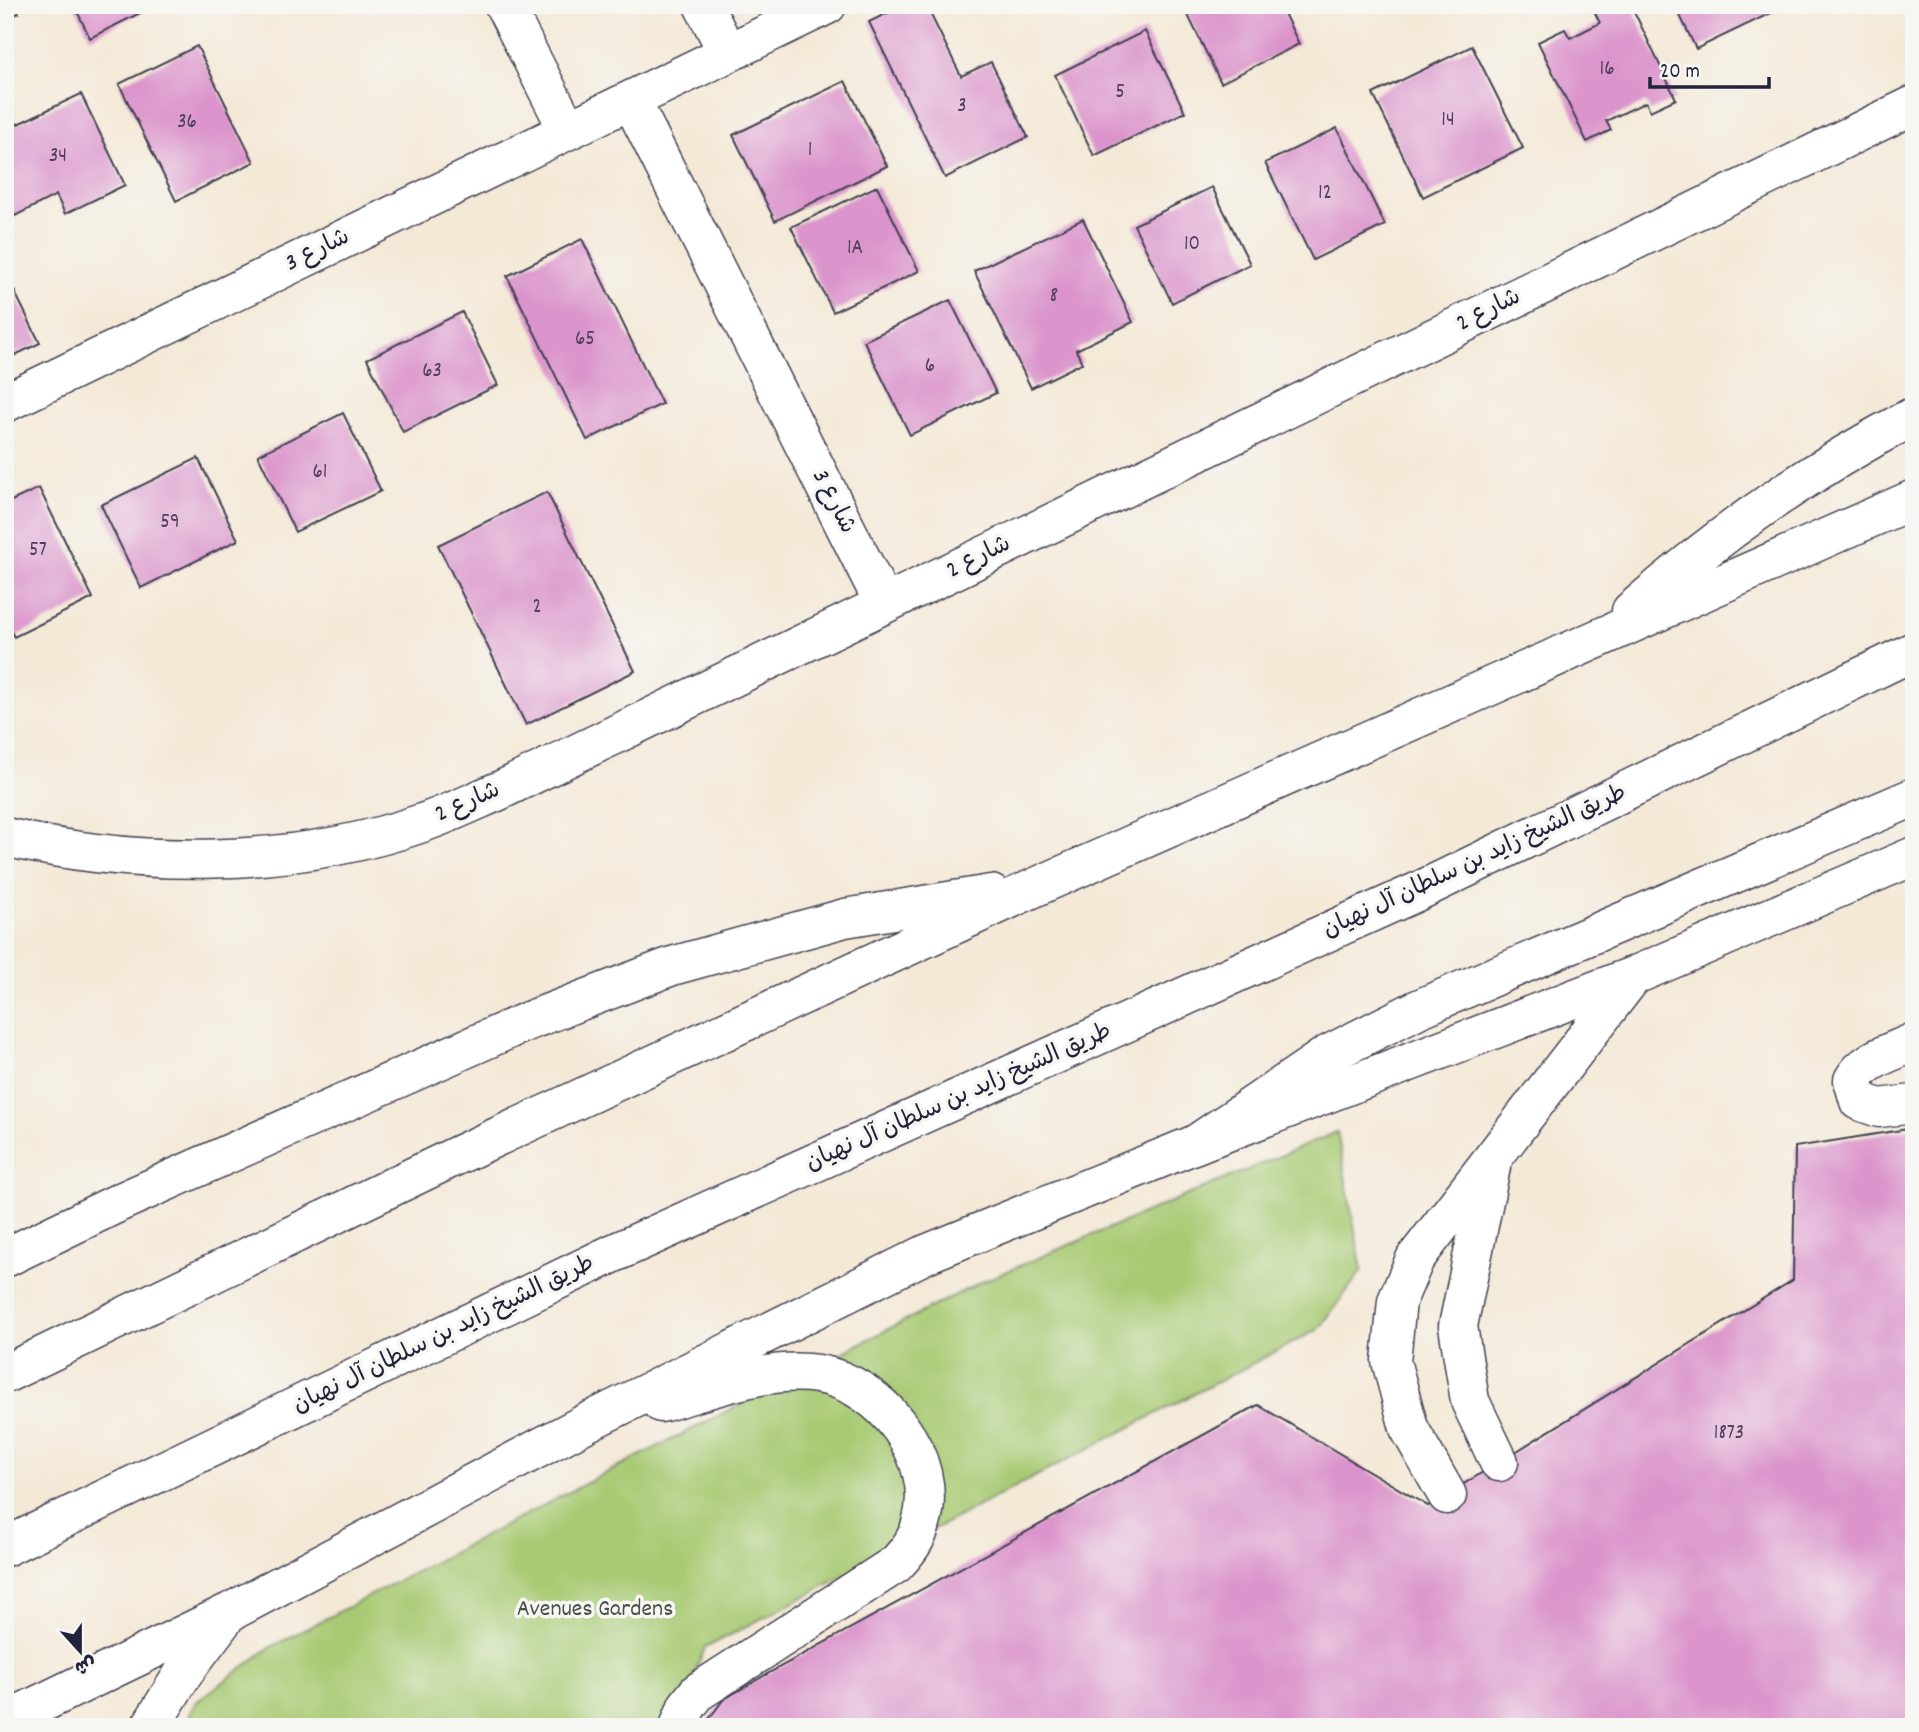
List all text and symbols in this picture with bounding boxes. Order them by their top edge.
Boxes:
scale bar [1650,46,1769,90]
house number: 16 [1600,55,1614,85]
text: 20 m [1660,58,1700,88]
house number: 5 [1115,78,1125,108]
house number: 3 [957,92,967,122]
house number: 14 [1441,106,1455,136]
house number: 36 [177,108,197,138]
house number: 1 [808,136,812,166]
house number: 34 [49,142,67,172]
house number: 12 [1318,179,1332,209]
street label: شارع 3 [280,221,356,281]
house number: 10 [1184,230,1200,260]
house number: 1A [847,234,863,264]
street label: شارع 2 [1451,281,1527,341]
house number: 8 [1050,282,1058,312]
house number: 65 [575,325,595,355]
house number: 6 [925,352,935,382]
house number: 63 [422,357,442,387]
house number: 61 [313,458,327,488]
street label: شارع 3 [802,464,864,540]
house number: 59 [160,508,180,538]
street label: شارع 2 [941,528,1017,588]
house number: 57 [29,536,47,566]
house number: 2 [532,593,542,623]
street label: شارع 2 [430,774,506,832]
street label: طريق الشيخ زايد بن سلطان آل نهيان [1317,776,1633,948]
street label: طريق الشيخ زايد بن سلطان آل نهيان [801,1015,1117,1181]
street label: طريق الشيخ زايد بن سلطان آل نهيان [287,1247,601,1423]
house number: 1873 [1714,1419,1744,1449]
park label: Avenues Gardens [517,1593,673,1627]
north arrow [46,1616,116,1686]
text: ش [70,1647,99,1680]

